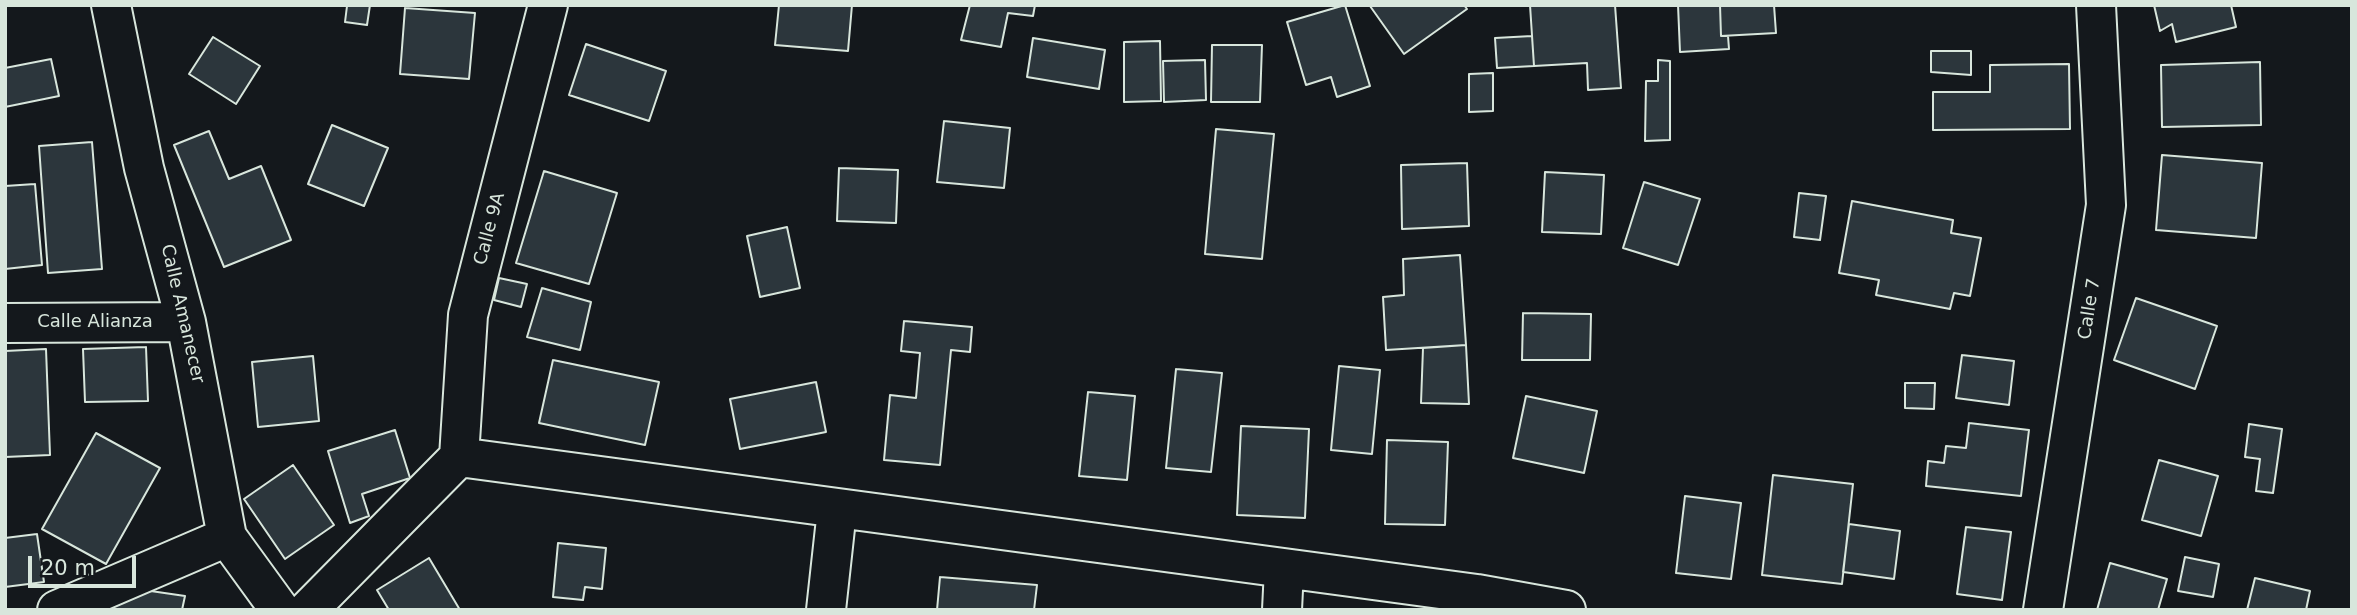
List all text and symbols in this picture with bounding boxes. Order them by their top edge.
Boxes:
street label: Calle 9A [470,190,510,268]
street label: Calle Amanecer [155,242,209,386]
street label: Calle 7 [2074,277,2106,341]
street label: Calle Alianza [37,311,153,333]
scale bar [32,542,140,586]
text: 20 m [41,556,95,580]

